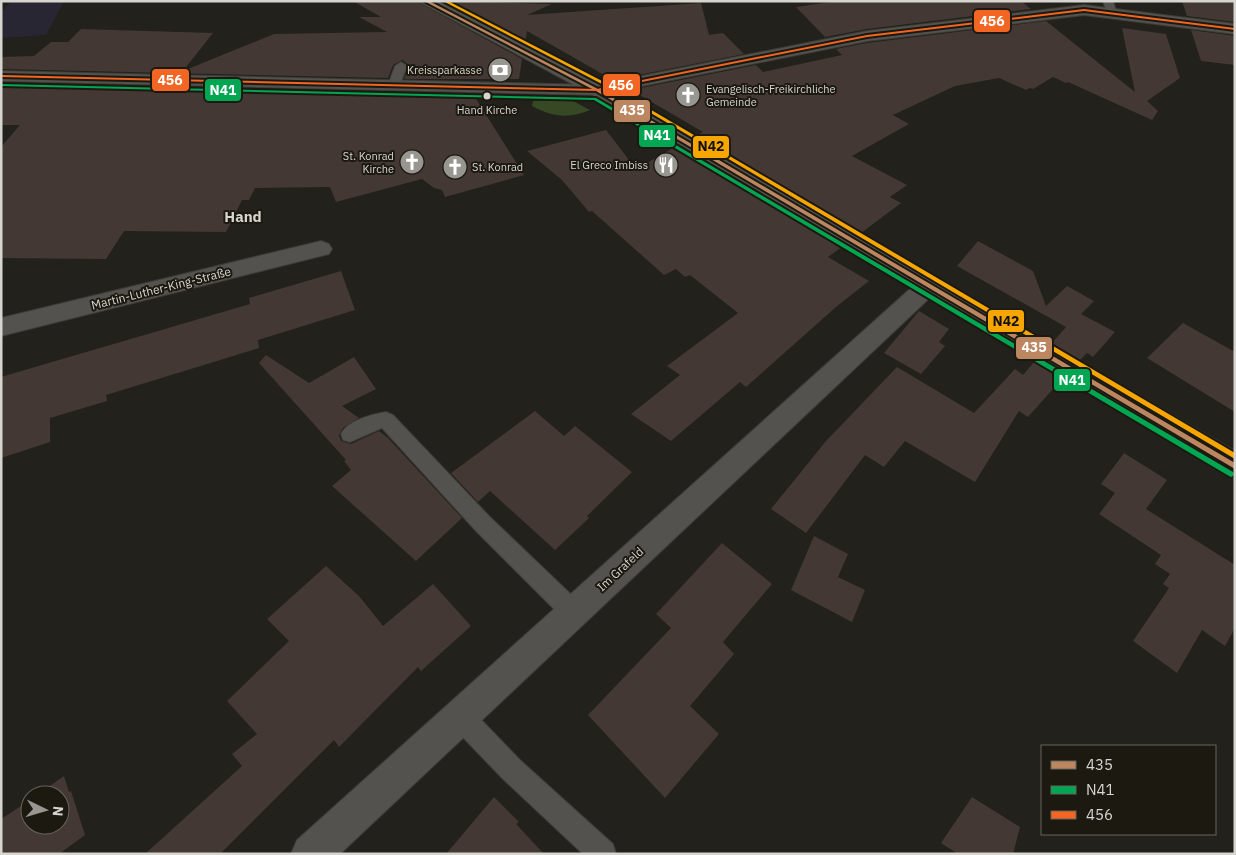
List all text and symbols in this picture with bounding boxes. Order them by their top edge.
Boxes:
line badge: 456 [973,9,1011,33]
text: 456 [979,12,1005,30]
bank icon: Kreissparkasse [487,57,513,83]
place label: Kreissparkasse [407,63,482,77]
line badge: 456 [151,68,190,92]
text: 456 [157,71,183,89]
line badge: 456 [602,73,641,97]
text: 456 [608,76,634,94]
line badge: N41 [204,78,242,102]
text: N41 [210,81,237,99]
church icon: Evangelisch-Freikirchliche Gemeinde [675,82,701,108]
place label: Evangelisch-Freikirchliche Gemeinde [706,82,835,109]
marker: Hand Kirche [482,91,492,101]
line badge: 435 [613,99,651,123]
text: 435 [619,101,645,119]
place label: Hand Kirche [457,103,517,117]
line badge: N41 [638,124,676,148]
text: N41 [644,126,671,144]
line badge: N42 [692,135,730,159]
text: N42 [698,137,724,155]
place label: St. Konrad Kirche [343,149,394,176]
church icon: St. Konrad Kirche [399,149,425,175]
restaurant icon: El Greco Imbiss [653,152,679,178]
church icon: St. Konrad [442,154,468,180]
place label: El Greco Imbiss [570,158,648,172]
place label: St. Konrad [472,160,523,174]
district label: Hand [224,207,262,226]
street label: Martin-Luther-King-Straße [90,263,233,313]
line badge: N42 [987,309,1025,333]
text: N42 [993,312,1019,330]
line badge: 435 [1015,336,1053,360]
text: 435 [1021,338,1047,356]
line badge: N41 [1053,368,1091,392]
text: N41 [1059,371,1086,389]
street label: Im Grafeld [594,544,646,594]
legend [1041,745,1216,835]
text: 435 [1086,755,1113,774]
text: N41 [1086,780,1115,799]
north arrow [20,785,70,835]
text: N [49,805,67,817]
text: 456 [1086,805,1113,824]

